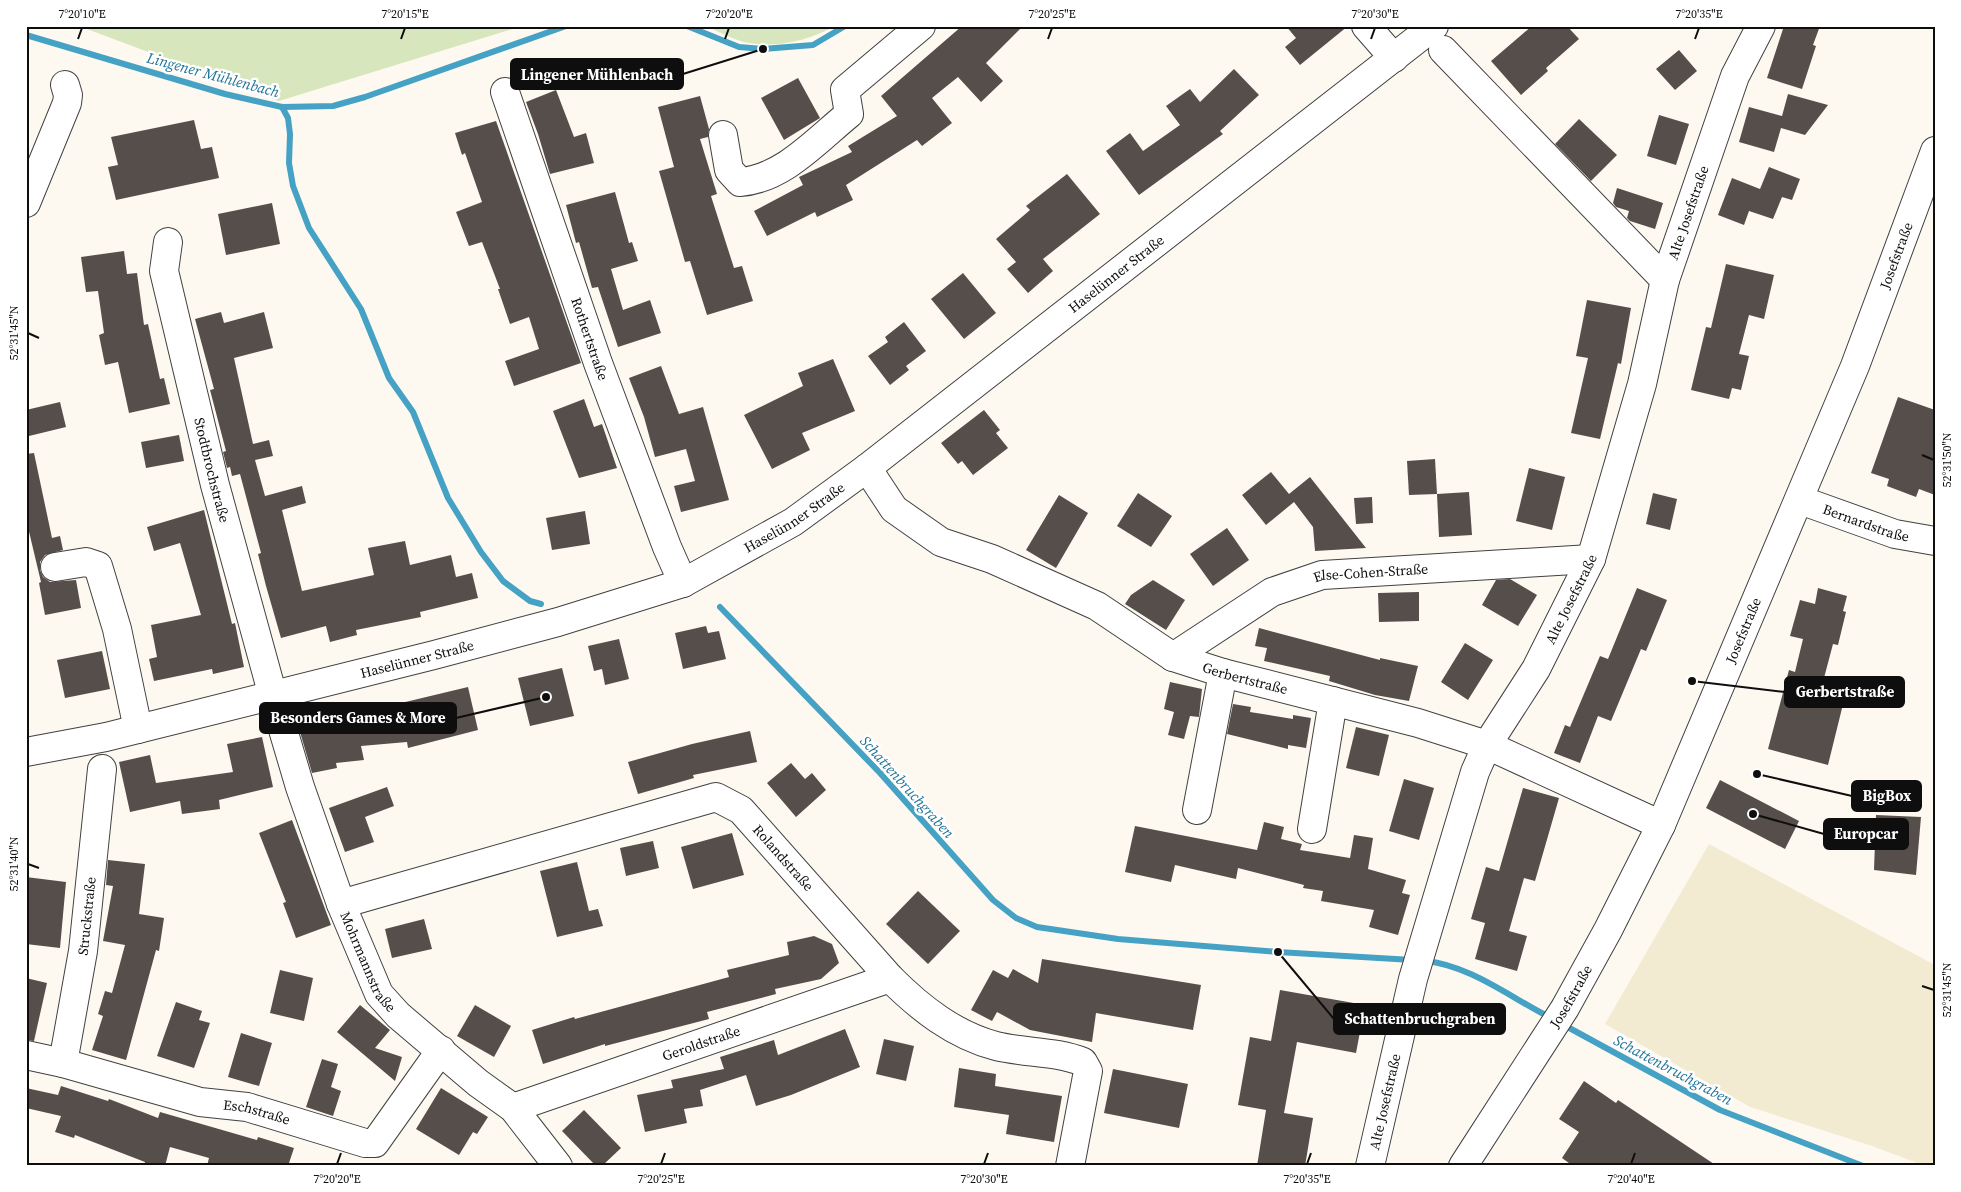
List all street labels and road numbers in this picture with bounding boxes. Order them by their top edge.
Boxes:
street label: Alte Josefstraße [1663,163,1714,262]
street label: Josefstraße [1874,219,1918,293]
street label: Haselünner Straße [1064,230,1168,317]
street label: Rothertstraße [566,295,614,383]
street label: Stodtbrochstraße [189,416,235,525]
street label: Haselünner Straße [740,478,849,557]
street label: Bernardstraße [1820,499,1911,546]
street label: Alte Josefstraße [1540,552,1602,648]
street label: Else-Cohen-Straße [1310,559,1429,587]
street label: Josefstraße [1720,594,1766,667]
street label: Haselünner Straße [358,635,476,683]
street label: Gerbertstraße [1200,657,1290,699]
street label: Rolandstraße [748,820,818,895]
street label: Struckstraße [72,876,101,957]
street label: Mohrmannstraße [335,908,401,1016]
street label: Josefstraße [1544,961,1597,1033]
street label: Geroldstraße [659,1020,743,1066]
street label: Alte Josefstraße [1364,1052,1406,1152]
street label: Eschstraße [222,1095,293,1130]

